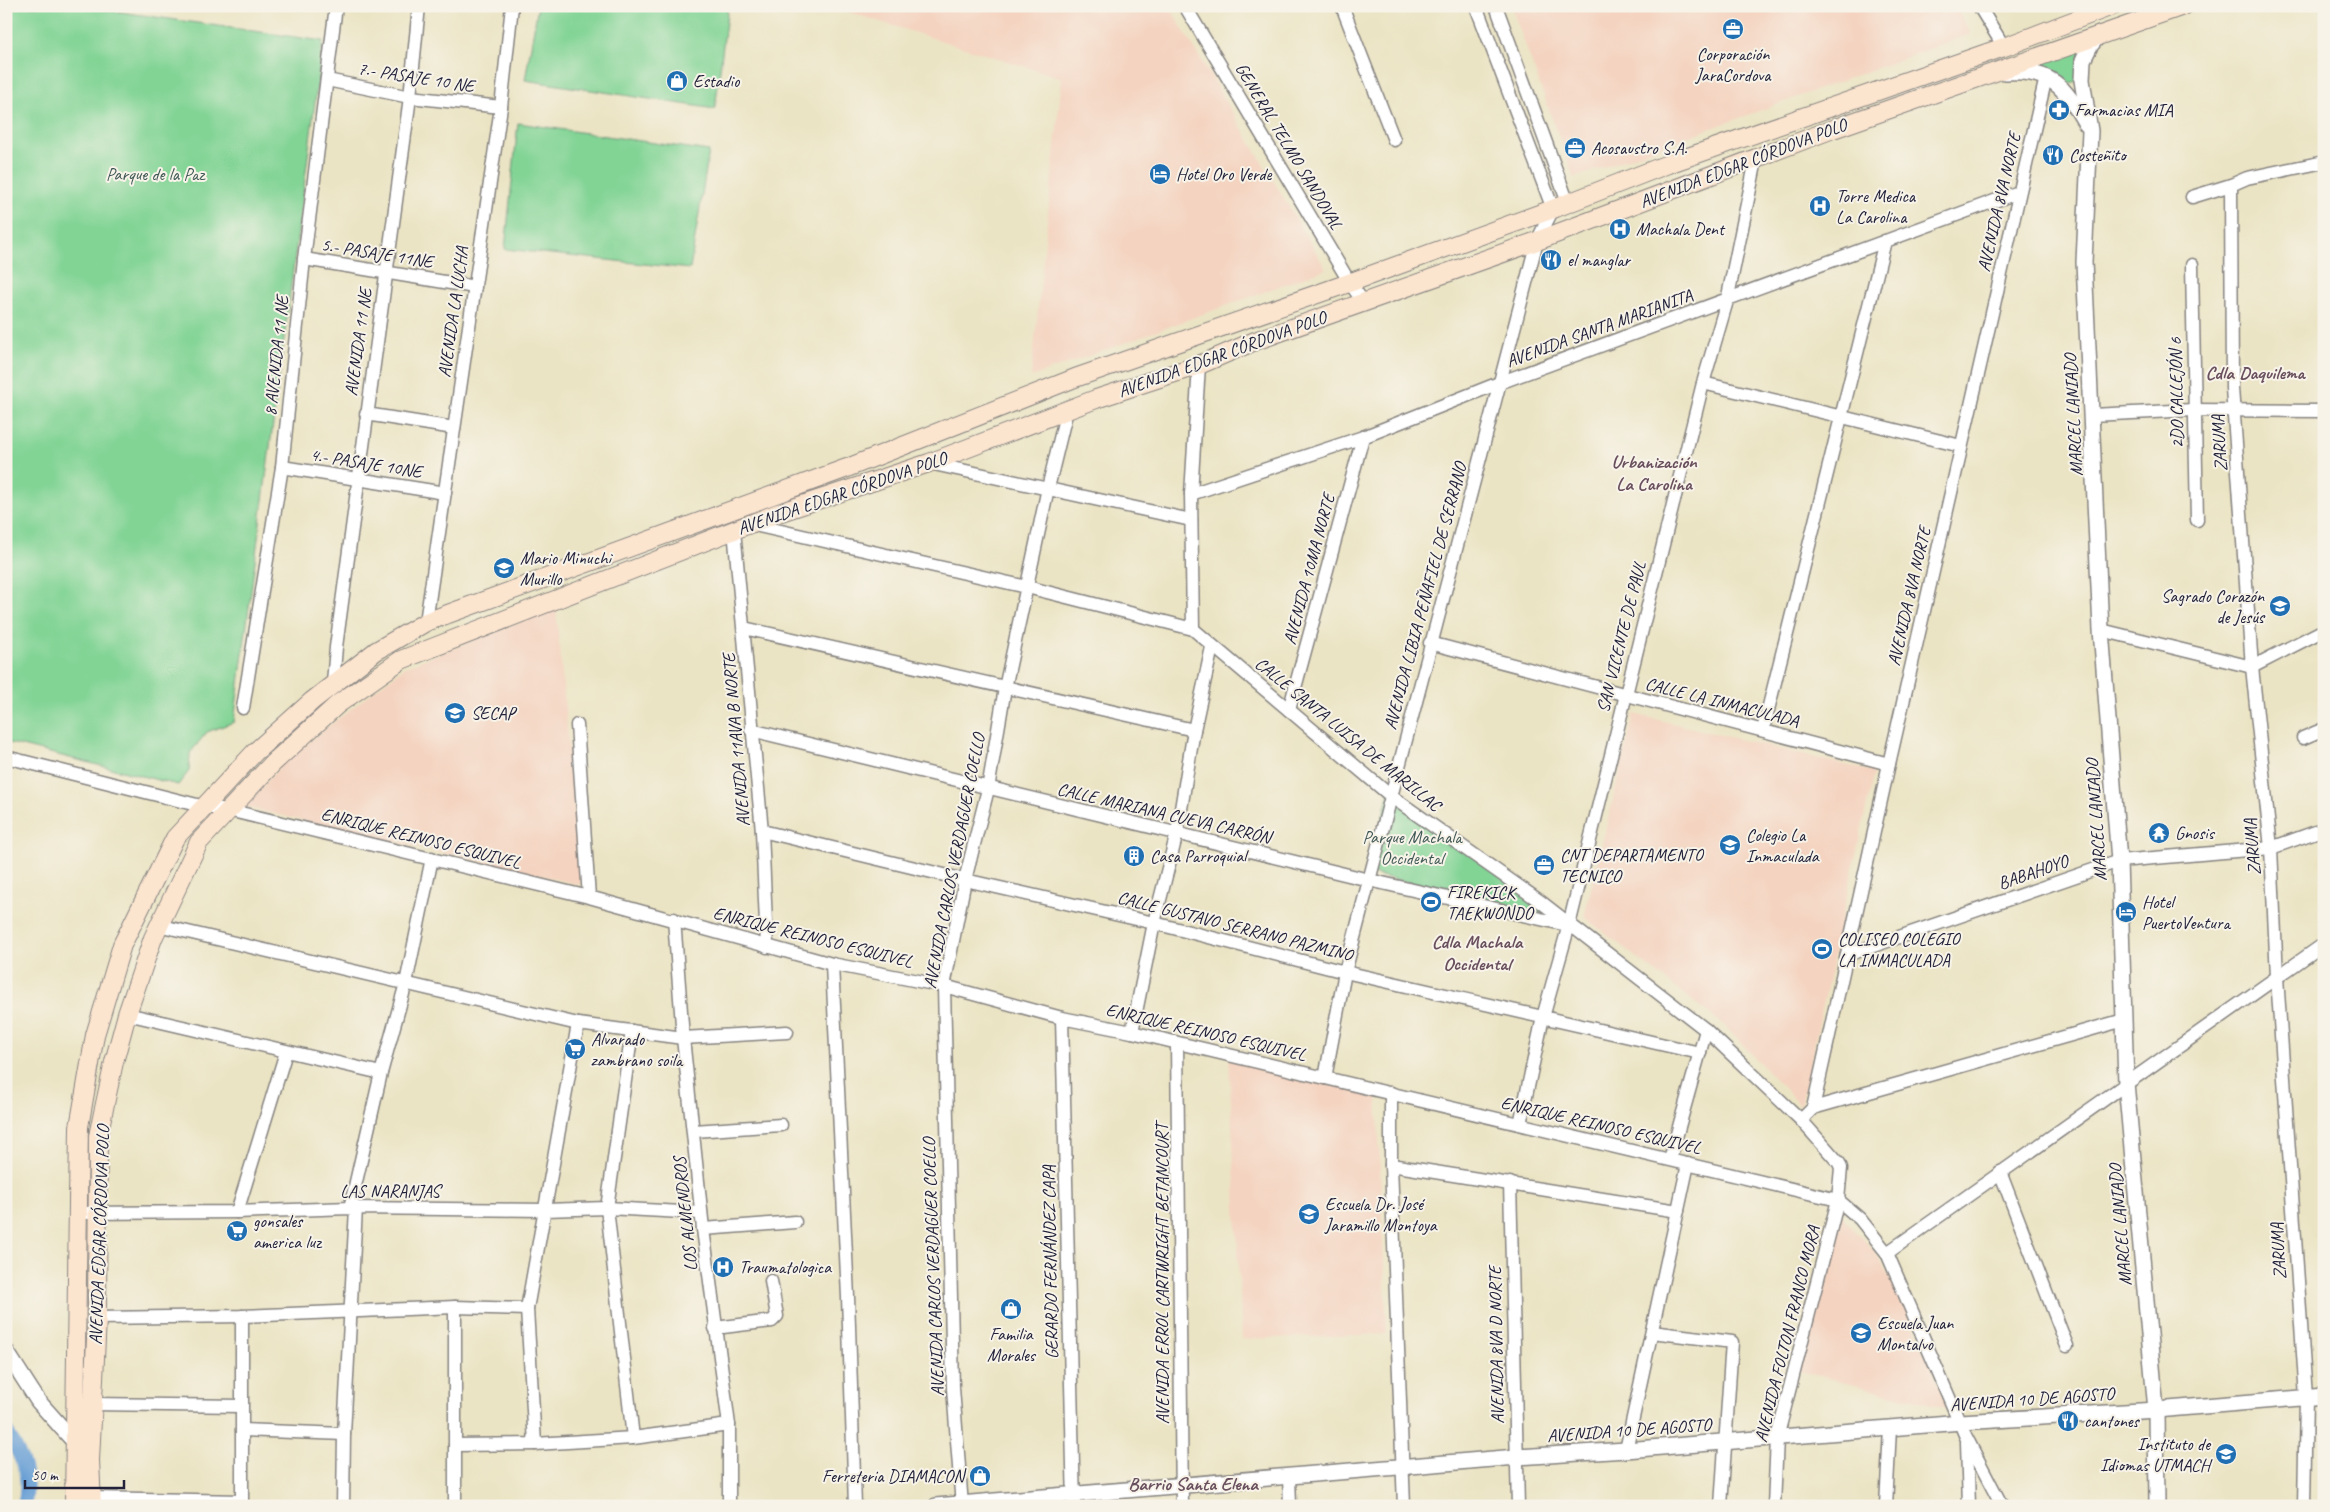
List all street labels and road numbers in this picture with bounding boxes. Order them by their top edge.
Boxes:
street label: 7.- PASAJE 10 NE [357,57,478,97]
street label: GENERAL TELMO SANDOVAL [1231,59,1348,233]
street label: AVENIDA EDGAR CÓRDOVA POLO [1636,113,1852,213]
street label: AVENIDA 8VA NORTE [1972,128,2026,274]
street label: 5.- PASAJE 11NE [320,233,437,273]
street label: AVENIDA LA LUCHA [433,244,473,379]
street label: AVENIDA 11 NE [340,284,377,397]
street label: AVENIDA SANTA MARIANITA [1503,284,1696,372]
street label: 8 AVENIDA 11 NE [259,292,294,417]
street label: AVENIDA EDGAR CÓRDOVA POLO [1115,305,1331,402]
street label: 2DO CALLEJÓN 6 [2164,337,2188,449]
street label: MARCEL LANIADO [2059,351,2087,477]
street label: ZARUMA [2206,413,2232,472]
street label: 4.- PASAJE 10NE [309,443,426,483]
street label: AVENIDA EDGAR CÓRDOVA POLO [734,446,952,539]
street label: AVENIDA LIBIA PEÑAFIEL DE SERRANO [1379,458,1472,732]
street label: AVENIDA 10MA NORTE [1278,489,1340,647]
street label: AVENIDA 8VA NORTE [1882,522,1936,668]
street label: SAN VICENTE DE PAUL [1592,559,1650,715]
street label: AVENIDA 11AVA B NORTE [717,650,755,827]
street label: CALLE SANTA LUISA DE MARILLAC [1251,652,1447,817]
street label: CALLE LA INMACULADA [1643,672,1802,732]
street label: AVENIDA CARLOS VERDAGUER COELLO [919,730,990,990]
street label: MARCEL LANIADO [2081,756,2111,882]
street label: CALLE MARIANA CUEVA CARRÓN [1055,778,1276,849]
street label: ENRIQUE REINOSO ESQUIVEL [319,803,524,874]
street label: ZARUMA [2238,817,2265,876]
street label: BABAHOYO [1995,849,2073,894]
street label: CALLE GUSTAVO SERRANO PAZMINO [1115,886,1357,966]
street label: ENRIQUE REINOSO ESQUIVEL [711,902,916,973]
street label: ENRIQUE REINOSO ESQUIVEL [1104,998,1309,1066]
street label: ENRIQUE REINOSO ESQUIVEL [1499,1091,1704,1159]
street label: AVENIDA ERROL CARTWRIGHT BETANCOURT [1151,1119,1173,1424]
street label: AVENIDA EDGAR CÓRDOVA POLO [84,1123,114,1345]
street label: AVENIDA CARLOS VERDAGUER COELLO [917,1135,949,1397]
street label: LOS ALMENDROS [668,1153,702,1272]
street label: MARCEL LANIADO [2104,1161,2136,1287]
street label: GERARDO FERNÁNDEZ CAPA [1037,1164,1063,1359]
street label: LAS NARANJAS [340,1180,443,1202]
street label: ZARUMA [2265,1221,2291,1280]
street label: AVENIDA FOLTON FRANCO MORA [1749,1223,1825,1444]
street label: AVENIDA 8VA D NORTE [1484,1264,1508,1424]
street label: AVENIDA 10 DE AGOSTO [1949,1382,2117,1416]
street label: AVENIDA 10 DE AGOSTO [1546,1413,1714,1447]

